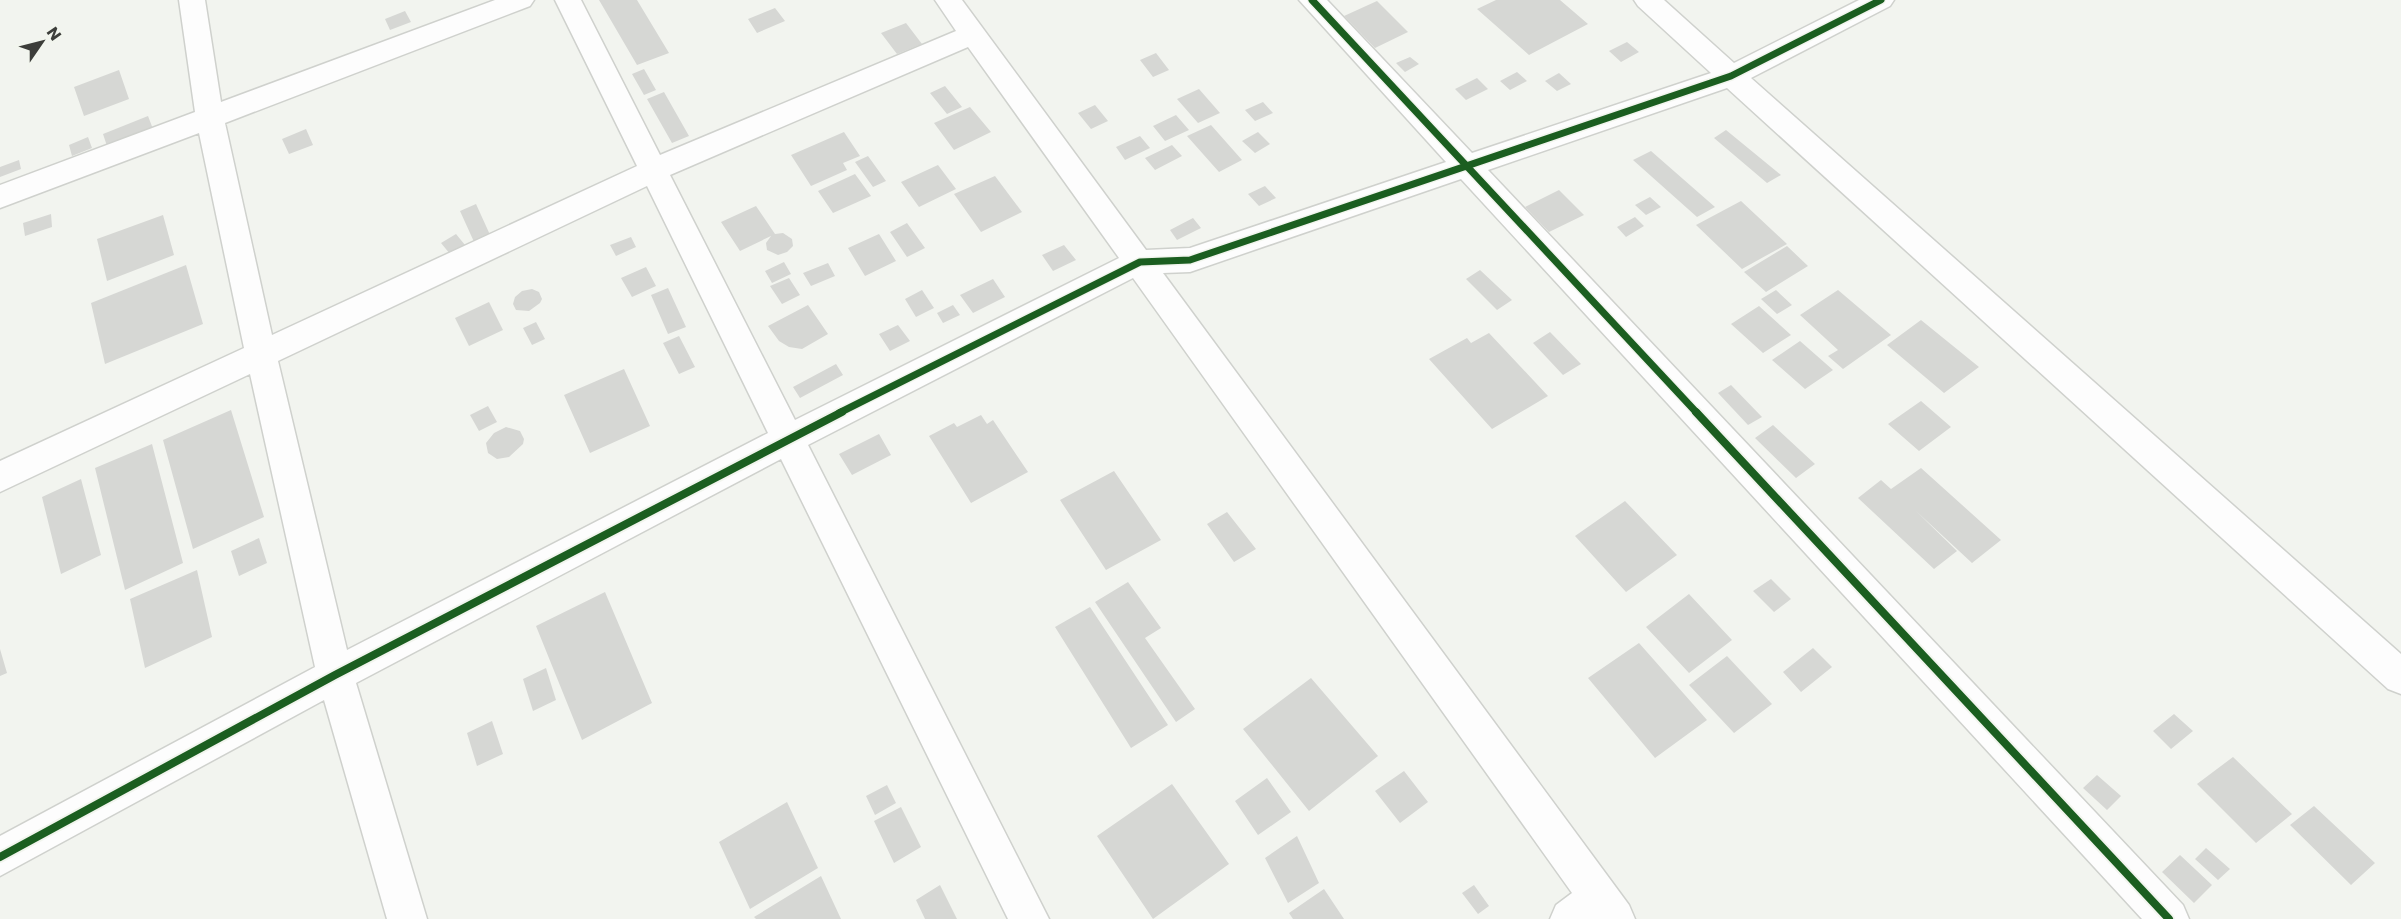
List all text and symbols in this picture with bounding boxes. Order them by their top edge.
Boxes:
north arrow [12,12,72,72]
text: N [41,22,67,45]

